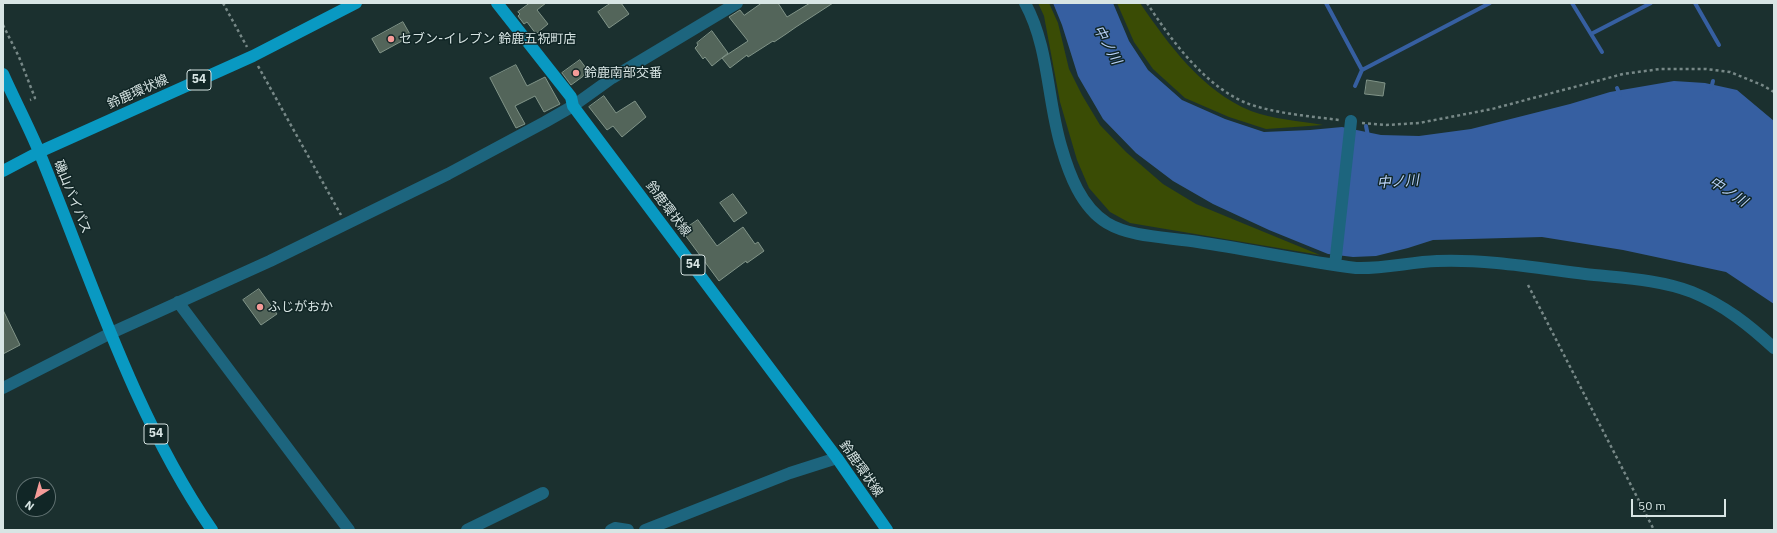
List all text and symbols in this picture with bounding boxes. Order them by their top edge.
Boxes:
water label: 中ノ川 [1089,23,1125,67]
place label: セブン-イレブン 鈴鹿五祝町店 [399,31,576,47]
marker: セブン-イレブン 鈴鹿五祝町店 [386,34,396,44]
place label: 鈴鹿南部交番 [584,65,662,81]
marker: 鈴鹿南部交番 [571,68,581,78]
road number: 54 [187,70,211,90]
street label: 鈴鹿環状線 [105,72,171,112]
street label: 磯山バイパス [50,158,94,236]
water label: 中ノ川 [1376,172,1420,192]
water label: 中ノ川 [1706,174,1750,210]
street label: 鈴鹿環状線 [642,178,694,240]
road number: 54 [681,255,705,275]
place label: ふじがおか [268,299,333,315]
marker: ふじがおか [255,302,265,312]
road number: 54 [144,424,168,444]
street label: 鈴鹿環状線 [836,438,886,500]
north arrow [16,477,56,517]
scale bar [1633,491,1728,517]
text: N [22,498,37,514]
text: 50 m [1638,498,1666,513]

